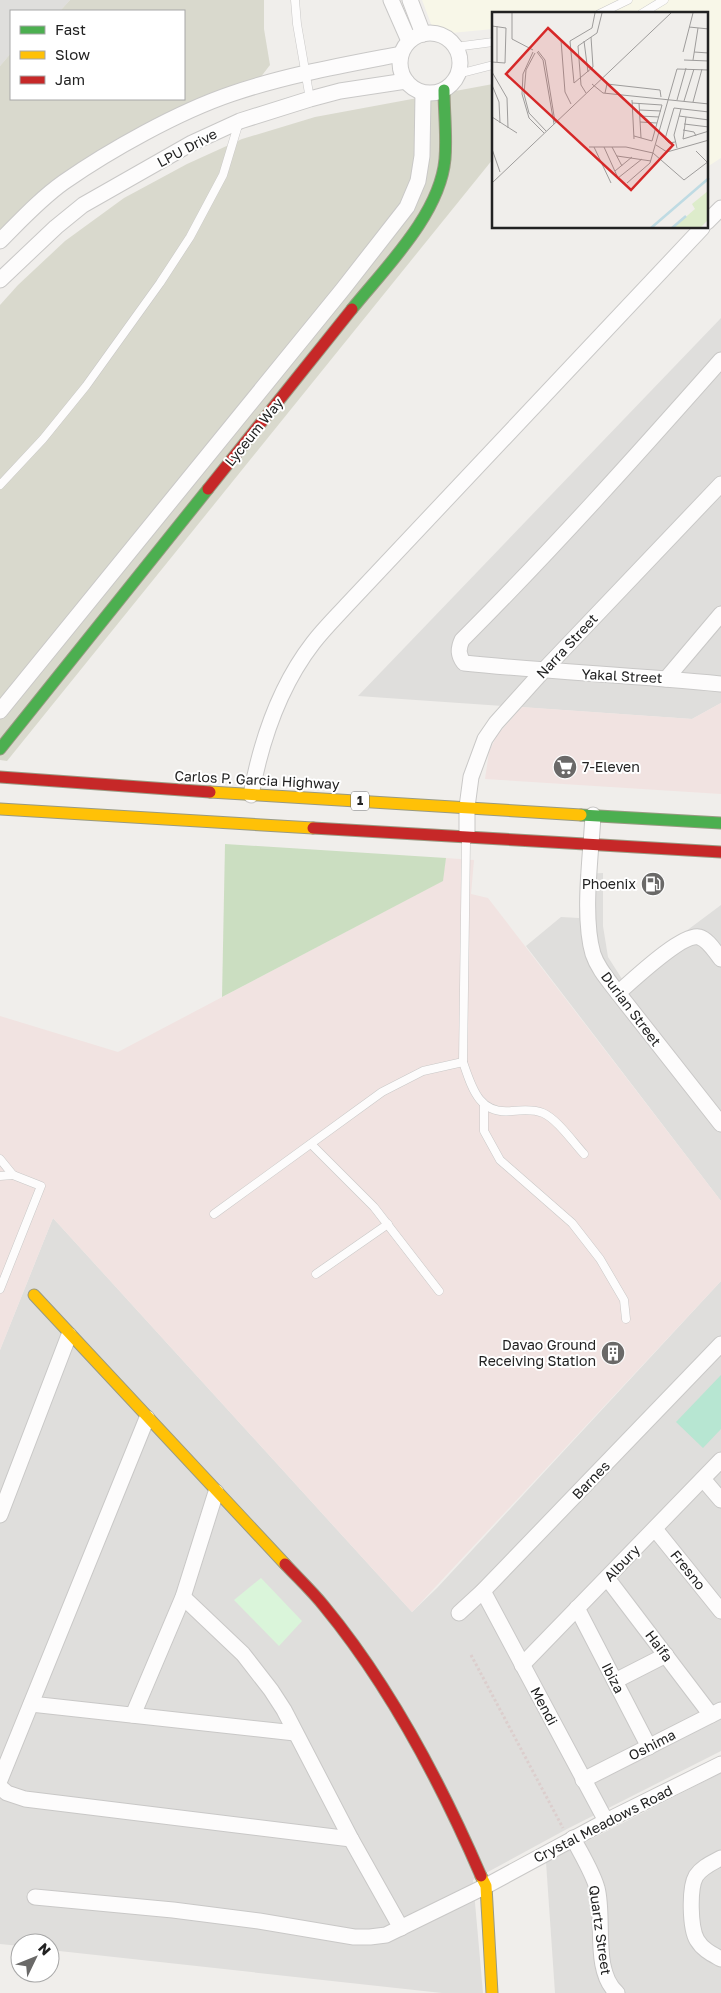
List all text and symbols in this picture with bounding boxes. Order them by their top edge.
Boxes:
legend [10,10,185,100]
inset map [492,12,708,229]
text: Fast [55,20,86,38]
text: Slow [55,45,90,63]
text: Jam [55,70,85,88]
street label: LPU Drive [154,125,220,170]
street label: Lyceum Way [221,394,286,469]
street label: Narra Street [532,610,601,682]
street label: Yakal Street [581,665,663,686]
supermarket icon: 7-Eleven [552,754,578,780]
place label: 7-Eleven [582,758,640,775]
street label: Carlos P. Garcia Highway [174,767,340,792]
road number: 1 [351,791,369,810]
fuel station icon: Phoenix [640,871,666,897]
place label: Phoenix [582,875,636,892]
street label: Durian Street [598,968,665,1049]
place label: Davao Ground Receiving Station [478,1336,596,1369]
building icon: Davao Ground Receiving Station [600,1340,626,1366]
street label: Barnes [568,1457,613,1502]
street label: Albury [600,1541,643,1585]
street label: Fresno [667,1546,710,1593]
street label: Haifa [642,1627,677,1665]
street label: Ibiza [599,1660,628,1696]
street label: Mendi [527,1684,562,1728]
street label: Oshima [625,1726,678,1764]
street label: Crystal Meadows Road [530,1781,675,1866]
street label: Quartz Street [586,1884,615,1976]
north arrow [10,1933,60,1983]
text: N [35,1939,55,1958]

